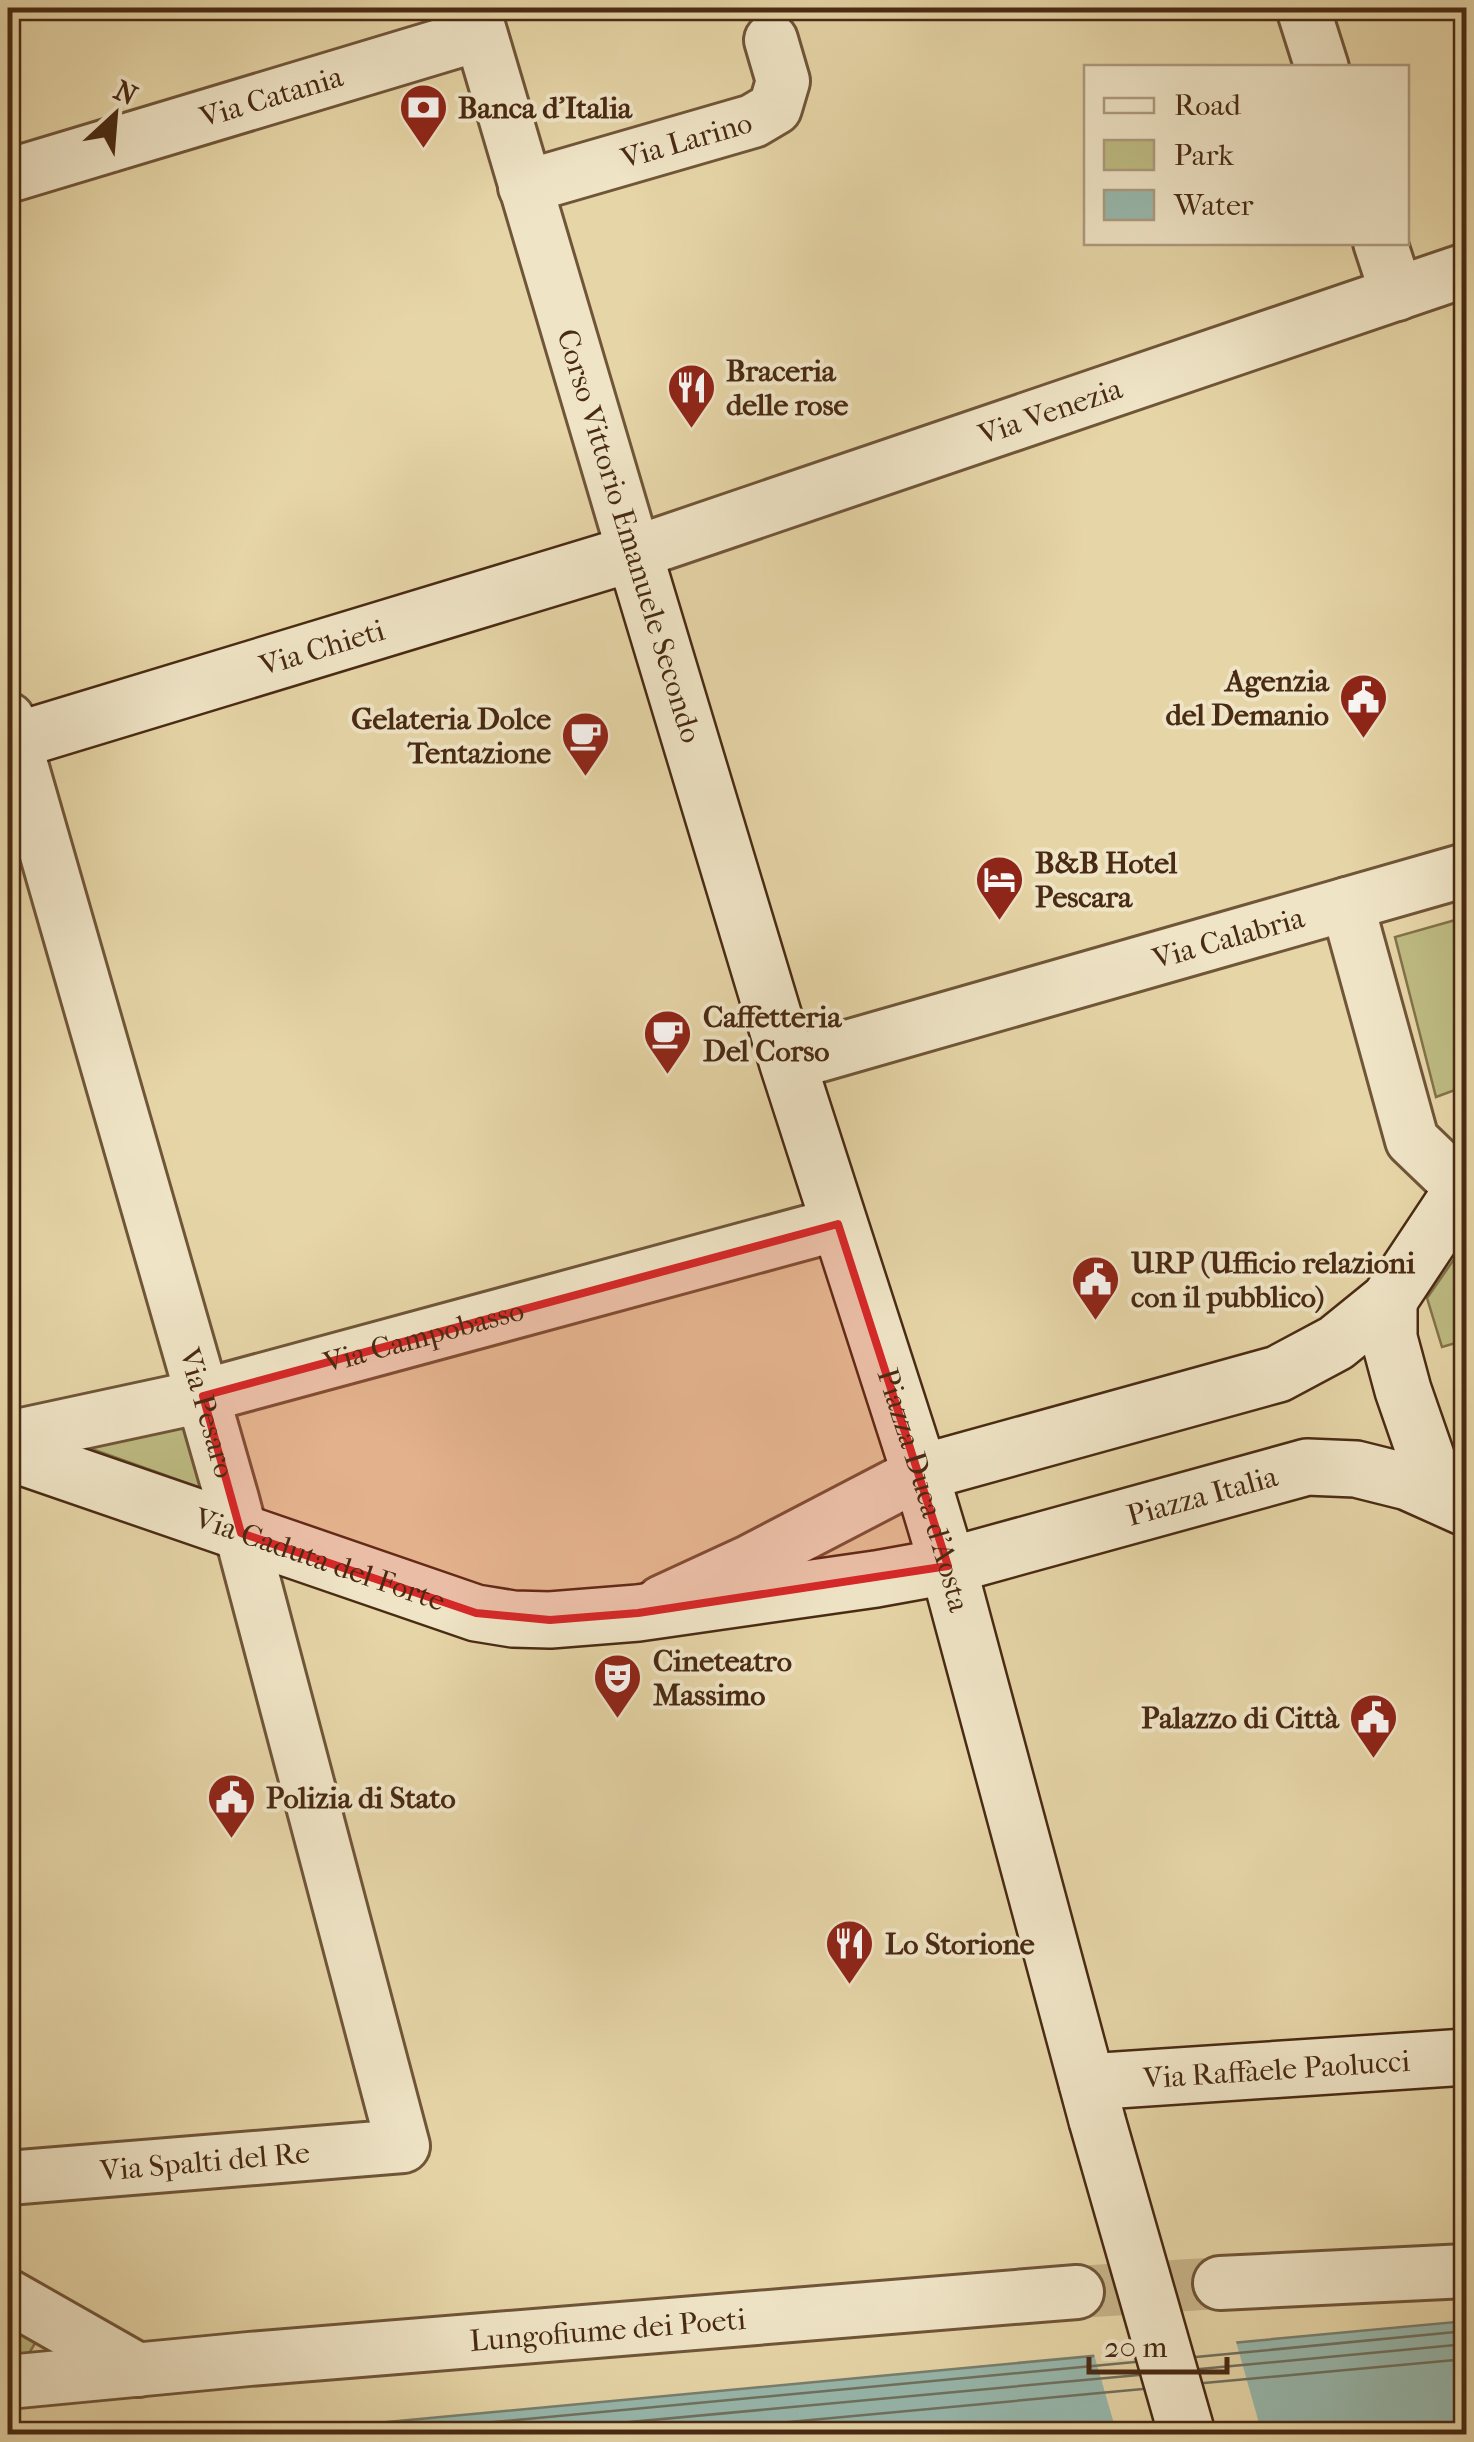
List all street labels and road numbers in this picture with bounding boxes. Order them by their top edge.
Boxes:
street label: Via Catania [195,58,348,135]
street label: Via Larino [616,105,756,176]
street label: Corso Vittorio Emanuele Secondo [549,325,709,747]
street label: Via Venezia [973,370,1128,452]
street label: Via Chieti [254,612,389,683]
street label: Via Calabria [1148,899,1309,977]
street label: Via Campobasso [319,1292,528,1380]
street label: Via Pesaro [172,1343,243,1482]
street label: Piazza Duca d'Aosta [870,1364,977,1617]
street label: Piazza Italia [1123,1458,1283,1533]
street label: Via Caduta del Forte [189,1500,450,1619]
street label: Via Raffaele Paolucci [1141,2043,1411,2096]
street label: Via Spalti del Re [98,2135,311,2189]
street label: Lungofiume dei Poeti [468,2301,747,2359]

